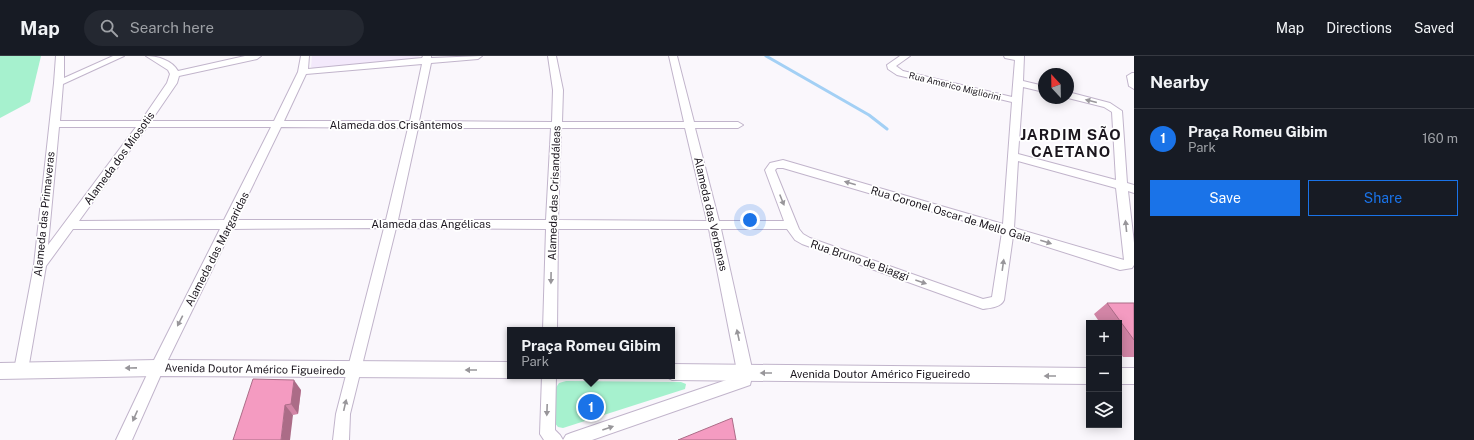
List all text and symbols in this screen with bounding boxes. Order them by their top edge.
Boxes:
search box [84,10,364,46]
text: Map [20,17,60,39]
icon: search [98,17,120,39]
text: Search here [130,19,214,36]
text: Map [1276,20,1304,36]
text: Directions [1326,20,1392,36]
text: Saved [1414,20,1454,36]
north arrow [1038,68,1074,104]
street label: Rua Americo Migliorini [908,69,1002,103]
text: Nearby [1150,72,1209,92]
one-way arrow [1085,97,1097,103]
street label: Alameda dos Miosotis [81,109,157,207]
street label: Alameda dos Crisântemos [329,119,463,131]
text: Praça Romeu Gibim [1188,123,1328,140]
street label: Alameda das Crisandáleas [546,125,562,261]
district label: JARDIM SÃO CAETANO [1020,125,1122,160]
text: 1 [1160,131,1166,146]
text: 160 m [1422,131,1458,146]
text: Park [1188,140,1216,155]
street label: Alameda das Primaveras [31,150,57,277]
street label: Alameda das Verbenas [692,156,730,273]
one-way arrow [844,180,856,186]
button: Save [1150,180,1300,216]
button: Share [1308,180,1458,216]
street label: Rua Coronel Oscar de Mello Gaia [869,184,1033,244]
street label: Alameda das Margaridas [183,189,251,308]
one-way arrow [779,194,785,206]
your location [740,210,760,230]
street label: Alameda das Angélicas [371,218,491,230]
one-way arrow [1123,220,1129,232]
street label: Rua Bruno de Biaggi [809,237,911,283]
one-way arrow [1040,239,1052,245]
one-way arrow [1000,259,1006,271]
one-way arrow [548,272,554,285]
one-way arrow [916,279,928,285]
one-way arrow [177,316,183,327]
map controls [1086,320,1122,428]
button: + [1086,320,1122,356]
popup [507,327,675,379]
one-way arrow [734,329,740,341]
text: Praça Romeu Gibim [521,337,661,354]
text: Park [521,354,549,369]
button: − [1086,356,1122,392]
street label: Avenida Doutor Américo Figueiredo [165,361,345,377]
one-way arrow [125,365,137,372]
one-way arrow [464,367,477,373]
street label: Avenida Doutor Américo Figueiredo [790,368,970,380]
one-way arrow [759,370,772,376]
one-way arrow [1043,373,1056,379]
pin: 1 [578,392,604,422]
button: layers [1086,392,1122,428]
one-way arrow [343,398,349,411]
one-way arrow [544,404,551,416]
one-way arrow [132,410,138,422]
one-way arrow [602,424,614,430]

